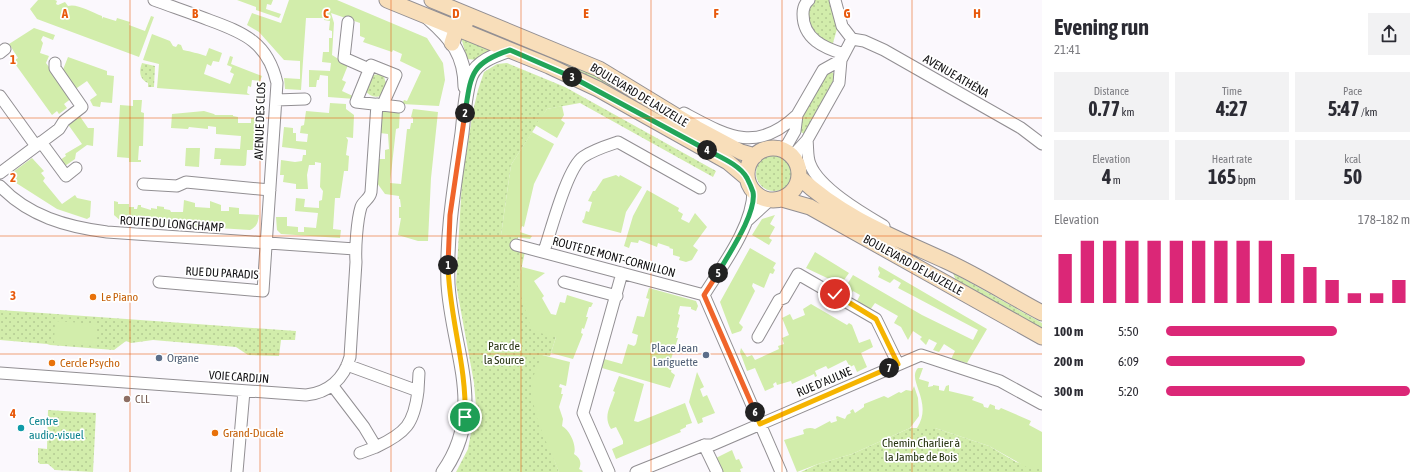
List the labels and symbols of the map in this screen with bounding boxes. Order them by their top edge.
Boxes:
text: A [61,6,69,21]
text: B [192,6,199,21]
text: C [323,6,329,21]
text: D [452,6,460,21]
text: E [583,6,589,21]
text: F [713,6,719,21]
text: G [844,6,851,21]
text: H [973,6,981,21]
text: 1 [10,52,16,67]
street label: AVENUE ATHÉNA [921,52,991,100]
street label: BOULEVARD DE LAUZELLE [588,60,690,130]
pin: 3 [562,67,582,87]
street label: AVENUE DES CLOS [252,82,268,160]
pin: 2 [455,103,475,123]
pin: 4 [697,140,717,160]
text: 2 [10,170,16,185]
street label: ROUTE DU LONGCHAMP [119,213,225,235]
street label: BOULEVARD DE LAUZELLE [861,232,965,298]
street label: ROUTE DE MONT-CORNILLON [551,234,677,280]
pin: 1 [438,255,458,275]
pin: 5 [708,263,728,283]
street label: RUE DU PARADIS [185,264,259,282]
pin [818,277,852,311]
text: 3 [10,288,16,303]
place label: Le Piano [101,290,139,304]
marker: Le Piano [88,292,98,302]
park label: Parc de la Source [484,339,524,367]
place label: Place Jean Lariguette [651,341,698,369]
marker: Place Jean Lariguette [701,350,711,360]
place label: Organe [167,351,199,365]
marker: Organe [154,353,164,363]
place label: Cercle Psycho [60,356,120,370]
marker: Cercle Psycho [47,358,57,368]
pin: 7 [879,358,899,378]
street label: RUE D'AULNE [794,364,854,400]
street label: VOIE CARDIJN [208,368,270,386]
place label: CLL [135,392,150,406]
marker: CLL [122,394,132,404]
pin [448,400,482,434]
pin: 6 [745,402,765,422]
text: 4 [9,406,16,421]
place label: Centre audio-visuel [29,414,85,442]
marker: Centre audio-visuel [16,423,26,433]
place label: Grand-Ducale [223,426,284,440]
marker: Grand-Ducale [210,428,220,438]
park label: Chemin Charlier à la Jambe de Bois [882,436,960,464]

